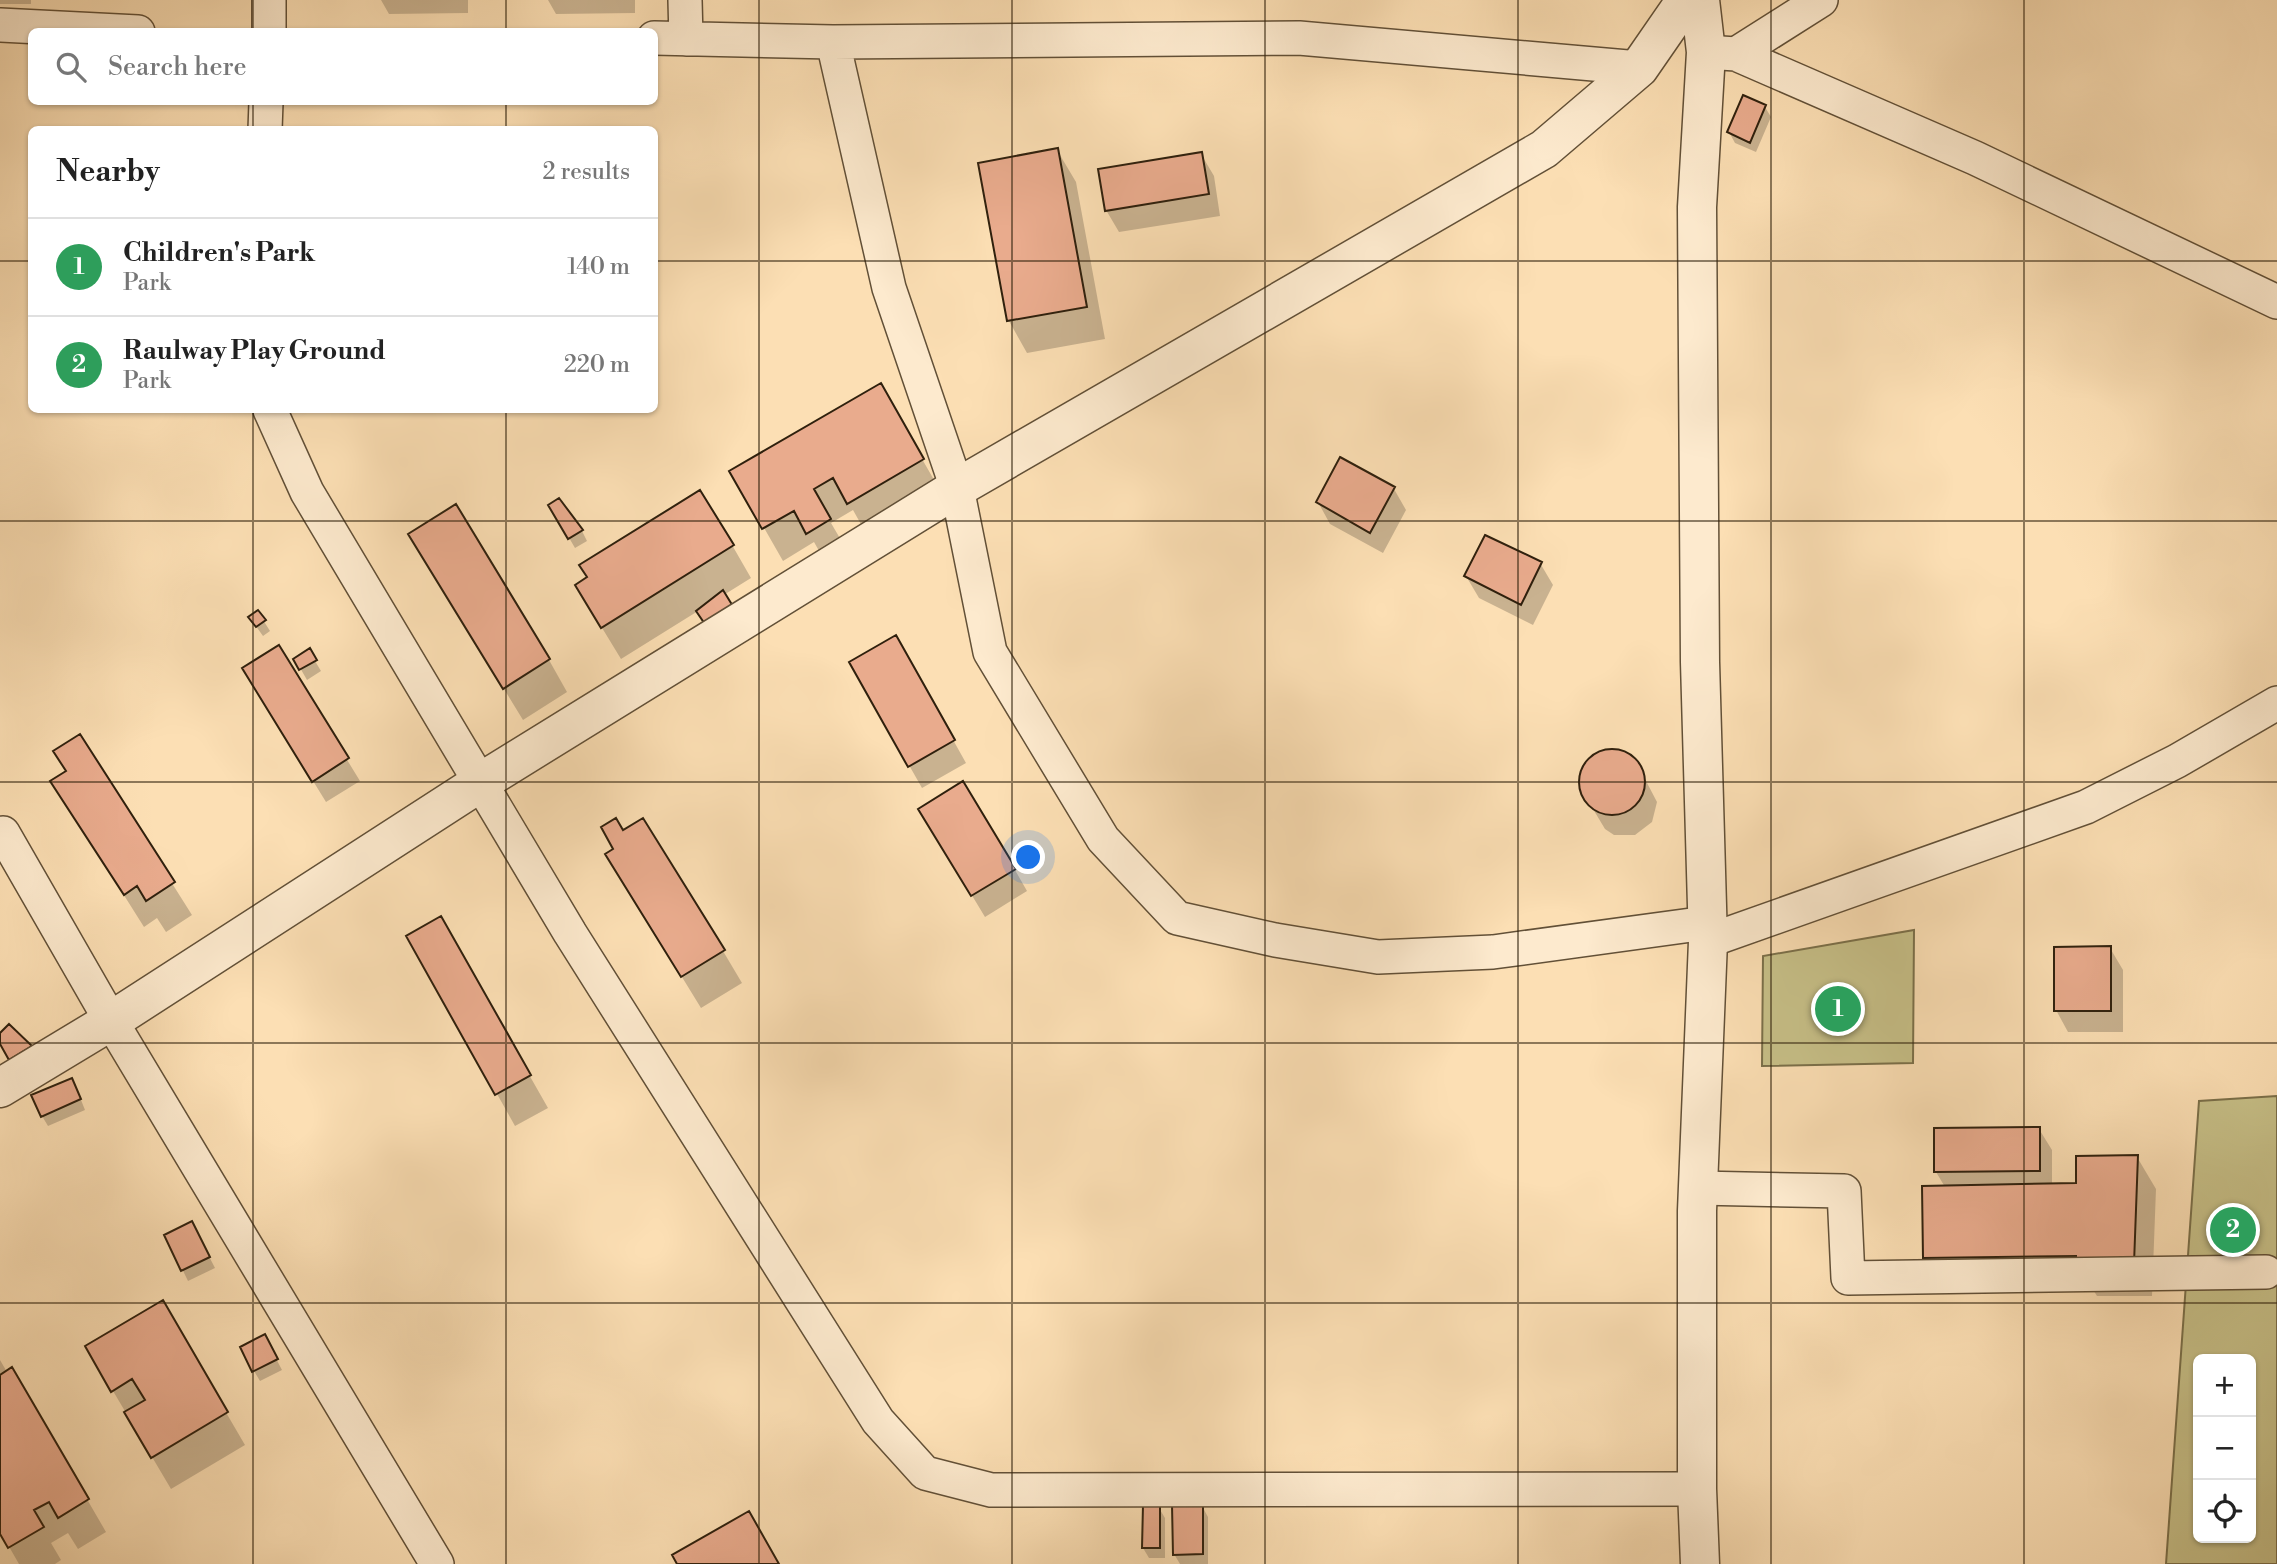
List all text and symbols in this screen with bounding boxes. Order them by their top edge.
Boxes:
search box [28,28,658,105]
icon: search [52,48,90,86]
text: Search here [108,51,247,83]
text: Nearby [56,153,160,191]
text: 2 results [543,158,630,186]
text: Children's Park [123,237,315,269]
text: 1 [73,253,85,281]
text: 140 m [567,253,630,281]
text: Park [123,269,171,297]
text: Raulway Play Ground [123,335,386,367]
text: 2 [72,351,86,379]
text: 220 m [564,351,630,379]
text: Park [123,367,171,395]
your location [1011,840,1045,874]
pin: 1 [1815,983,1861,1035]
pin: 2 [2210,1204,2256,1256]
map controls [2193,1354,2256,1543]
button: + [2193,1354,2256,1417]
button: − [2193,1417,2256,1480]
button: locate [2193,1480,2256,1543]

